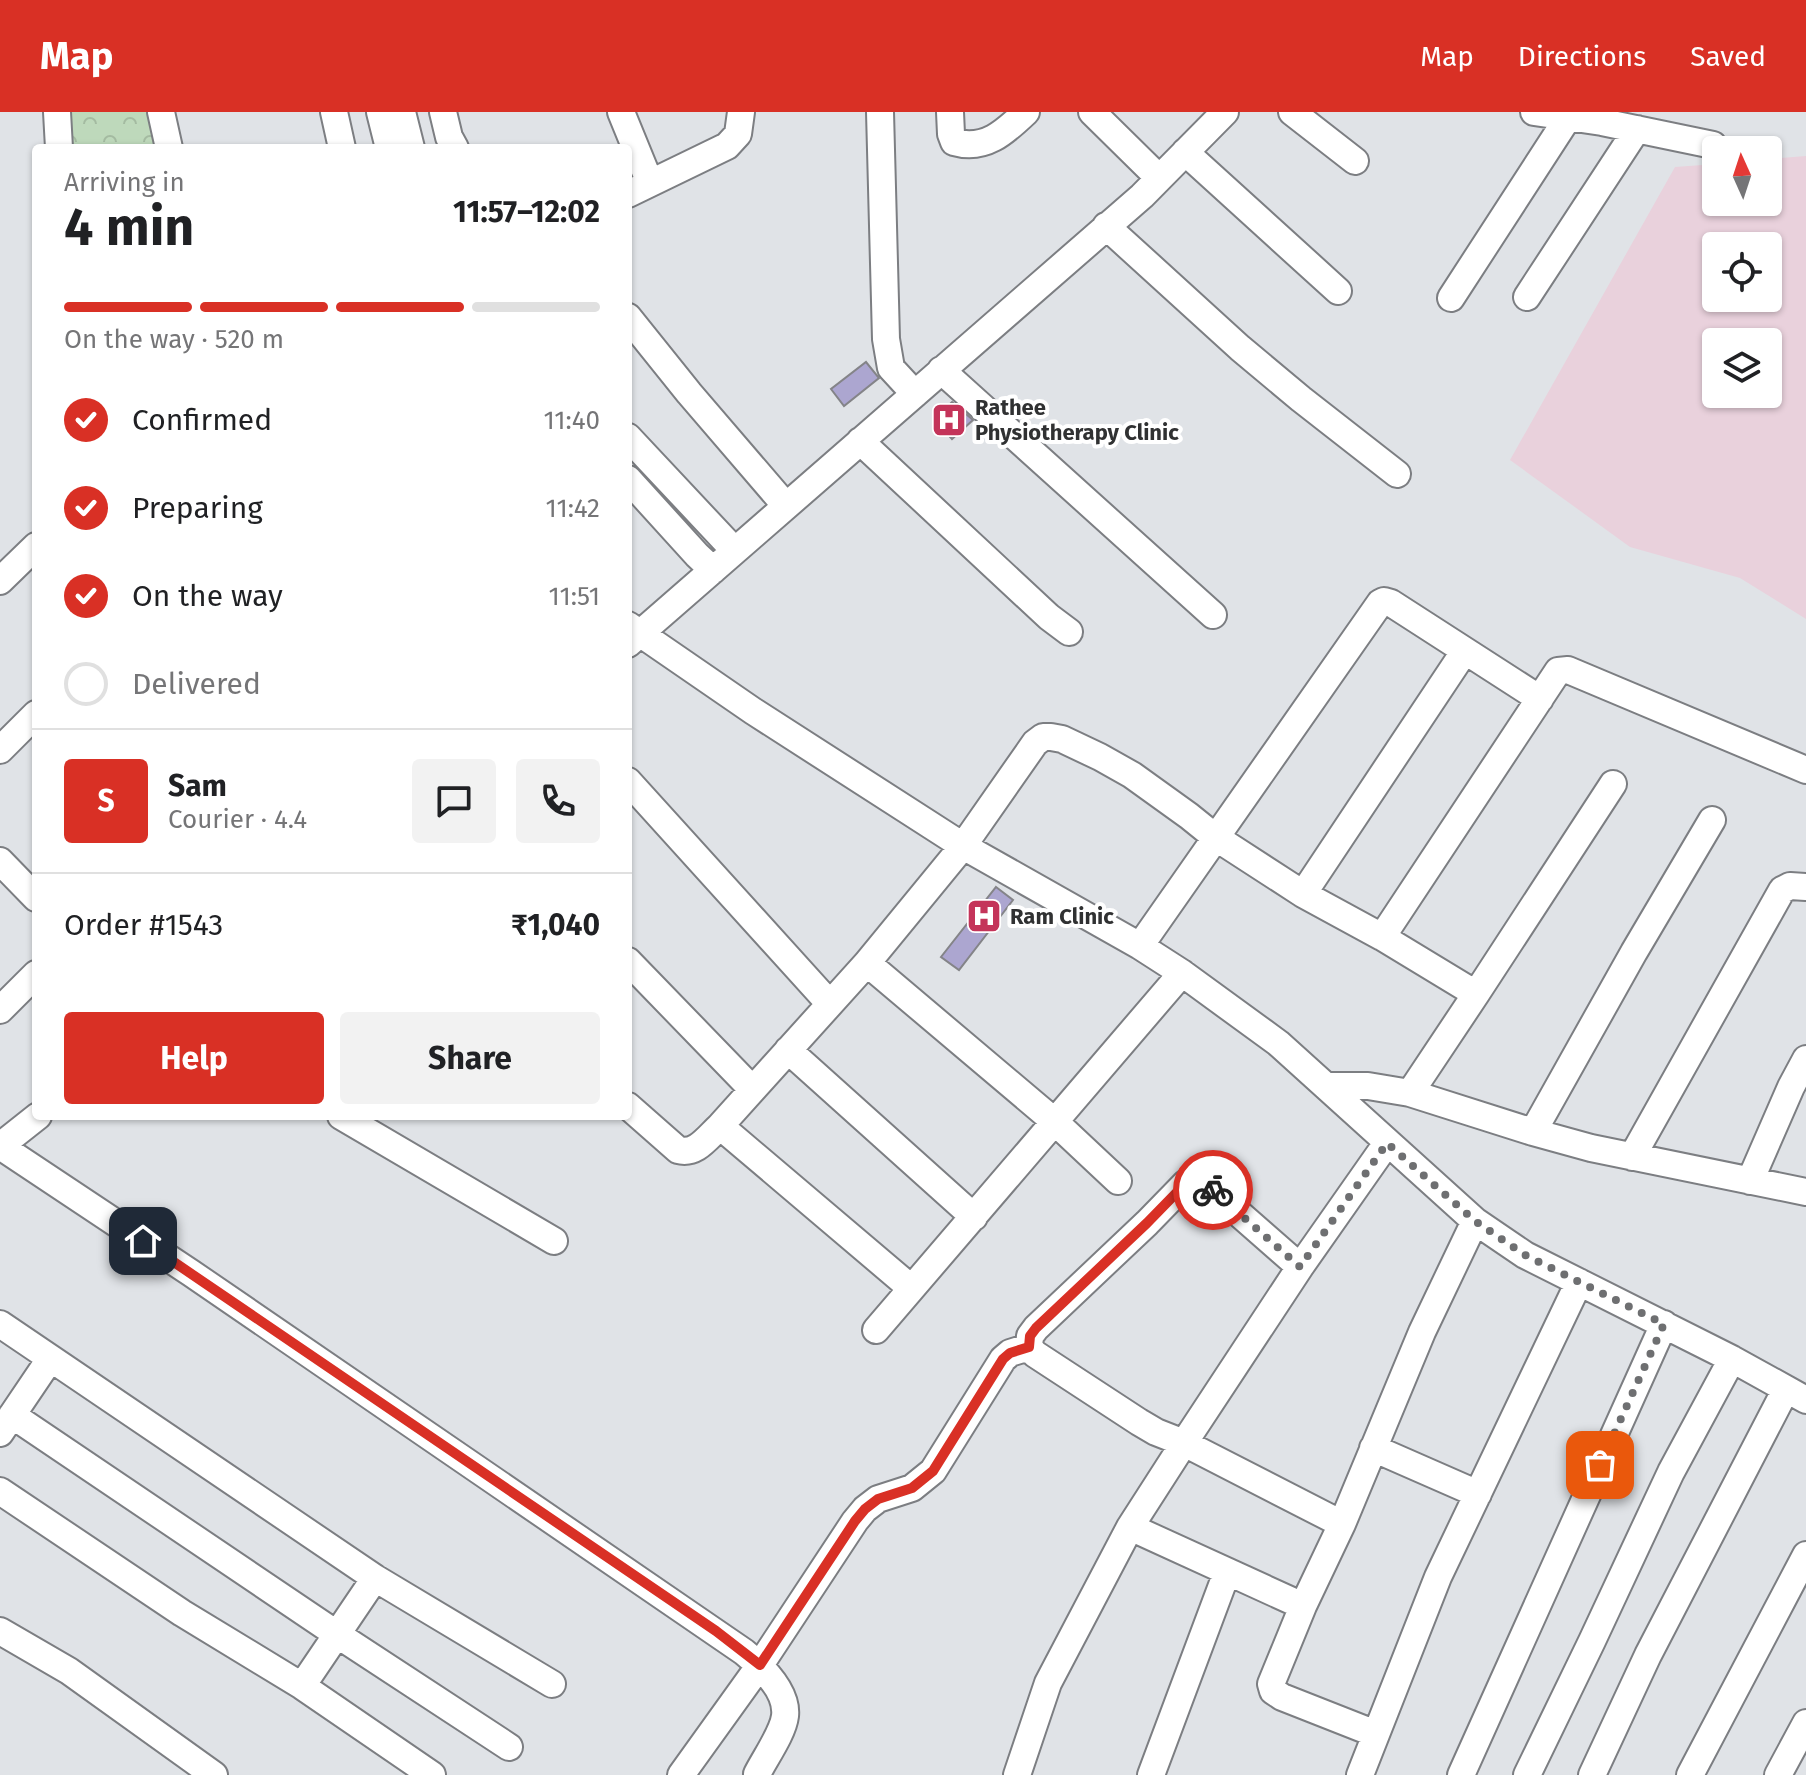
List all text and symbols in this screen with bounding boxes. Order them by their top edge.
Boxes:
text: Map [40,33,113,79]
text: Map [1420,40,1474,73]
text: Directions [1518,40,1646,73]
text: Saved [1690,40,1766,73]
north arrow [1702,136,1782,216]
map controls [1702,136,1782,408]
text: Arriving in [64,167,185,198]
text: 11:57–12:02 [453,194,600,230]
text: 4 min [64,196,194,259]
button: locate [1702,232,1782,312]
text: On the way · 520 m [64,324,284,355]
button: layers [1702,328,1782,408]
place label: Rathee Physiotherapy Clinic [975,394,1179,446]
icon: check [64,398,108,442]
hospital icon: Rathee Physiotherapy Clinic [930,401,968,439]
text: Confirmed [132,402,272,438]
text: 11:40 [543,405,600,436]
icon: check [64,486,108,530]
text: Preparing [132,490,263,526]
text: 11:42 [546,493,600,524]
icon: check [64,574,108,618]
text: On the way [132,578,283,614]
text: 11:51 [549,581,600,612]
text: Delivered [132,666,261,702]
button: chat [412,759,496,843]
button: phone [516,759,600,843]
text: Sam [168,768,227,804]
text: S [97,783,115,819]
text: Courier · 4.4 [168,804,307,835]
hospital icon: Ram Clinic [965,897,1003,935]
place label: Ram Clinic [1010,903,1114,930]
text: Order #1543 [64,907,223,943]
text: ₹1,040 [511,907,600,943]
button: Help [64,1012,324,1104]
button: Share [340,1012,600,1104]
courier [1173,1150,1253,1230]
icon: bike [1191,1168,1235,1212]
pin [109,1207,177,1275]
icon: home [121,1219,165,1263]
pin [1566,1431,1634,1499]
icon: bag [1578,1443,1622,1487]

